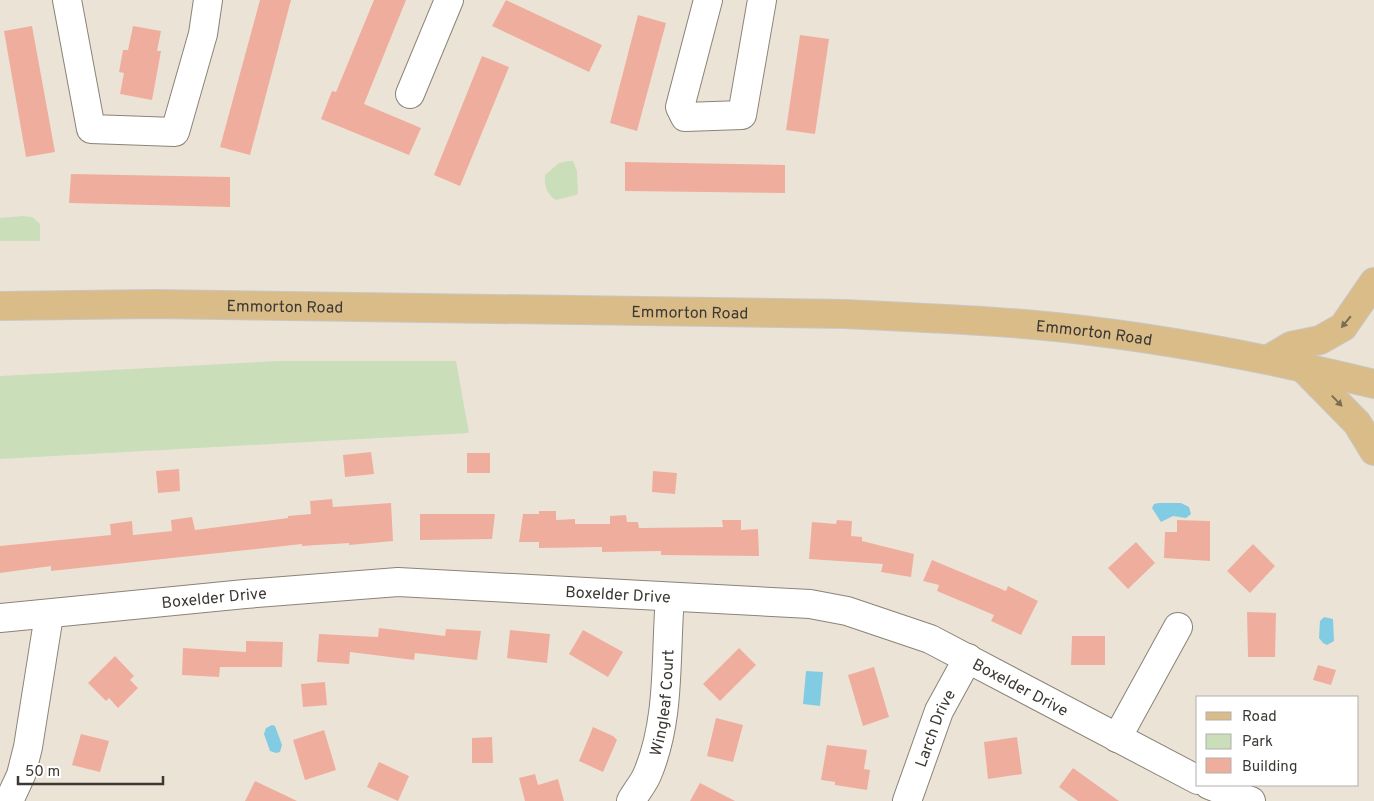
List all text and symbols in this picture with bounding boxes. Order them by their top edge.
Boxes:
street label: Emmorton Road [226,297,344,319]
street label: Emmorton Road [631,303,749,325]
one-way arrow [1341,315,1352,328]
street label: Emmorton Road [1035,317,1153,351]
one-way arrow [1331,395,1343,407]
street label: Boxelder Drive [565,583,671,609]
street label: Boxelder Drive [161,584,267,614]
street label: Wingleaf Court [647,649,679,759]
street label: Boxelder Drive [968,655,1071,722]
street label: Larch Drive [912,686,961,770]
legend [1196,696,1359,786]
text: Road [1242,708,1277,727]
text: Park [1242,733,1273,752]
scale bar [18,754,162,786]
text: Building [1242,758,1297,777]
text: 50 m [25,763,60,782]

